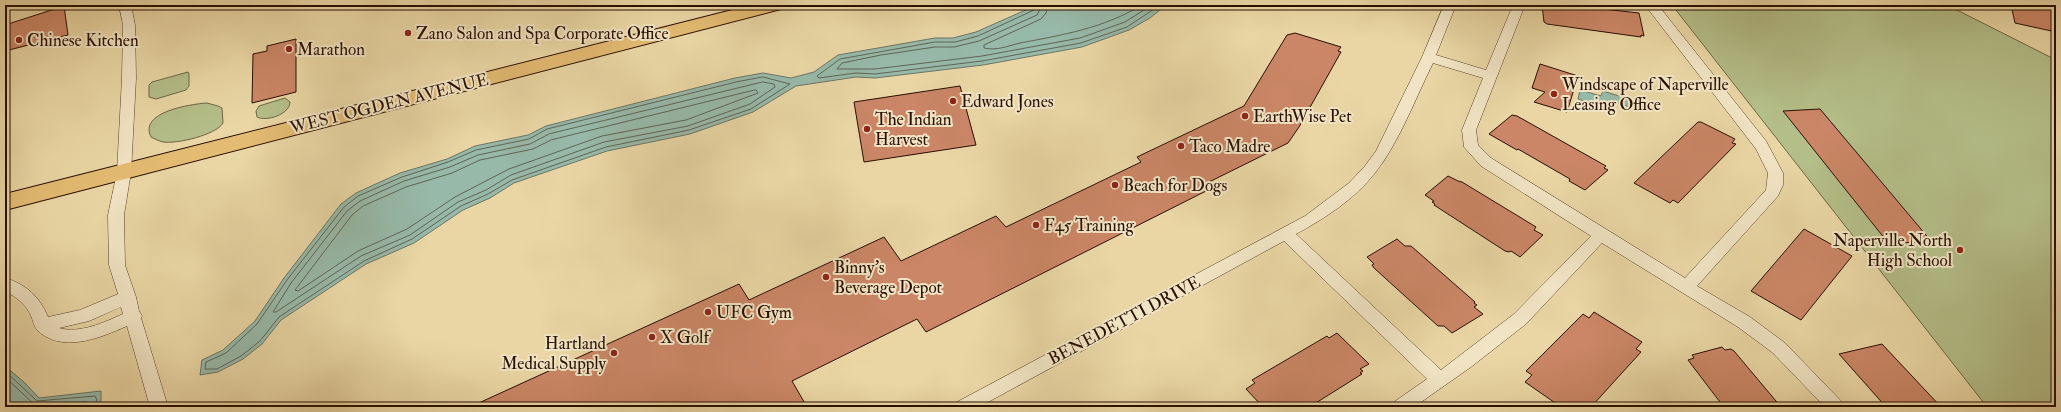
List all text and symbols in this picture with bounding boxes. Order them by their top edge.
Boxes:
place label: Zano Salon and Spa Corporate Office [416,23,669,45]
marker: Zano Salon and Spa Corporate Office [403,28,413,38]
place label: Chinese Kitchen [27,30,139,51]
marker: Chinese Kitchen [14,35,24,45]
place label: Marathon [297,39,365,60]
marker: Marathon [284,44,294,54]
street label: WEST OGDEN AVENUE [287,69,491,139]
place label: Windscape of Naperville Leasing Office [1561,74,1729,115]
marker: Windscape of Naperville Leasing Office [1549,89,1559,99]
place label: Edward Jones [961,91,1054,113]
marker: Edward Jones [948,96,958,106]
place label: EarthWise Pet [1253,106,1352,127]
place label: The Indian Harvest [875,109,952,150]
marker: EarthWise Pet [1240,111,1250,121]
marker: The Indian Harvest [862,124,872,134]
place label: Taco Madre [1189,136,1270,157]
marker: Taco Madre [1176,141,1186,151]
place label: Beach for Dogs [1123,175,1227,196]
marker: Beach for Dogs [1110,180,1120,190]
place label: F45 Training [1044,215,1135,236]
marker: F45 Training [1031,220,1041,230]
place label: Naperville North High School [1833,230,1953,271]
marker: Naperville North High School [1955,245,1965,255]
place label: Binny's Beverage Depot [834,257,943,299]
street label: BENEDETTI DRIVE [1044,271,1204,370]
marker: Binny's Beverage Depot [821,272,831,282]
place label: UFC Gym [716,302,792,324]
marker: UFC Gym [703,307,713,317]
place label: X Golf [660,327,711,348]
marker: X Golf [647,332,657,342]
place label: Hartland Medical Supply [501,333,607,375]
marker: Hartland Medical Supply [609,348,619,358]

